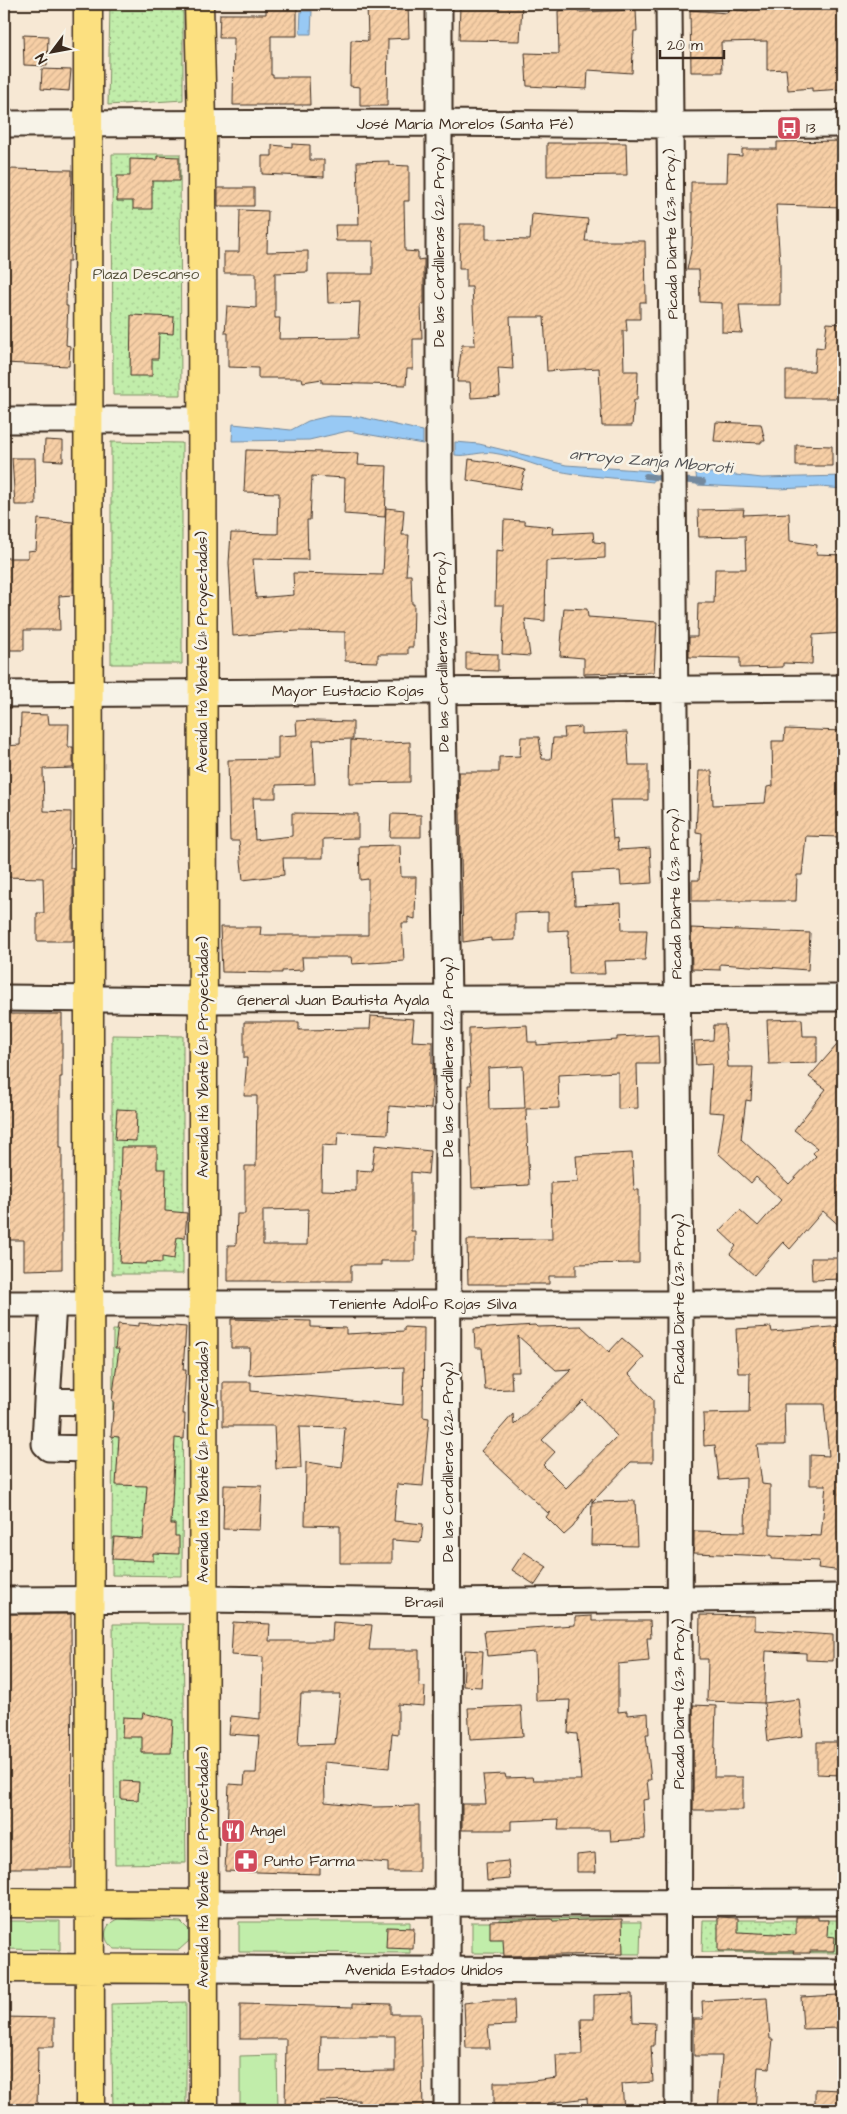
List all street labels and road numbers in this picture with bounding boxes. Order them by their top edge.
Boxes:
street label: José María Morelos (Santa Fé) [357,114,573,135]
street label: De las Cordilleras (22ª Proy.) [429,147,451,347]
street label: Picada Diarte (23ª Proy.) [660,148,684,320]
street label: Avenida Itá Ybaté (21ª Proyectadas) [192,531,214,773]
street label: De las Cordilleras (22ª Proy.) [430,552,456,752]
street label: Mayor Eustacio Rojas [272,681,424,703]
street label: Picada Diarte (23ª Proy.) [664,808,688,980]
street label: Avenida Itá Ybaté (21ª Proyectadas) [193,936,215,1178]
street label: De las Cordilleras (22ª Proy.) [438,957,460,1157]
street label: General Juan Bautista Ayala [237,990,429,1012]
street label: Picada Diarte (23ª Proy.) [669,1214,691,1384]
street label: Teniente Adolfo Rojas Silva [329,1294,517,1315]
street label: Avenida Itá Ybaté (21ª Proyectadas) [193,1341,215,1583]
street label: De las Cordilleras (22ª Proy.) [438,1362,460,1562]
street label: Brasil [404,1592,444,1613]
street label: Picada Diarte (23ª Proy.) [669,1619,691,1789]
street label: Avenida Itá Ybaté (21ª Proyectadas) [193,1746,215,1988]
street label: Avenida Estados Unidos [345,1960,504,1981]

